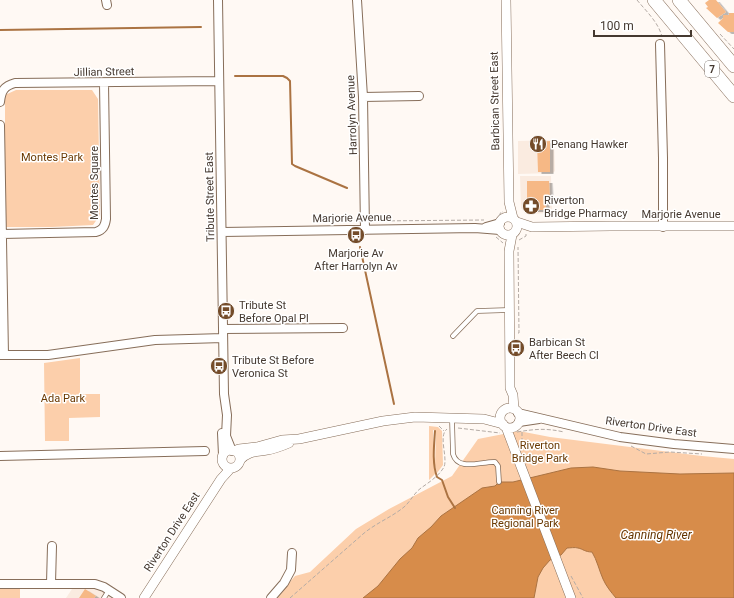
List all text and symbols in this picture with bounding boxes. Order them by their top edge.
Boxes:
scale bar [594,12,691,38]
text: 100 m [600,19,634,33]
street label: Barbican Street East [488,51,502,151]
road number: 7 [705,61,719,77]
street label: Jillian Street [74,65,135,79]
street label: Harrolyn Avenue [344,75,360,155]
restaurant icon: Penang Hawker [528,134,548,154]
place label: Penang Hawker [551,138,628,151]
street label: Montes Square [88,146,101,220]
park label: Montes Park [21,151,83,164]
street label: Tribute Street East [203,151,217,242]
place label: Riverton Bridge Pharmacy [544,194,628,220]
pharmacy icon: Riverton Bridge Pharmacy [521,196,541,216]
street label: Marjorie Avenue [641,208,721,221]
street label: Marjorie Avenue [312,211,392,225]
bus stop icon: Marjorie Av After Harrolyn Av [346,225,366,245]
place label: Marjorie Av After Harrolyn Av [314,247,398,273]
place label: Tribute St Before Opal Pl [239,299,309,325]
bus stop icon: Tribute St Before Opal Pl [216,301,236,321]
place label: Barbican St After Beech Cl [529,336,599,362]
bus stop icon: Barbican St After Beech Cl [506,338,526,358]
place label: Tribute St Before Veronica St [232,354,314,380]
bus stop icon: Tribute St Before Veronica St [209,356,229,376]
park label: Ada Park [41,392,86,405]
street label: Riverton Drive East [605,414,698,440]
park label: Riverton Bridge Park [512,439,569,465]
street label: Riverton Drive East [141,490,203,574]
park label: Canning River Regional Park [491,504,559,530]
water label: Canning River [620,528,693,542]

